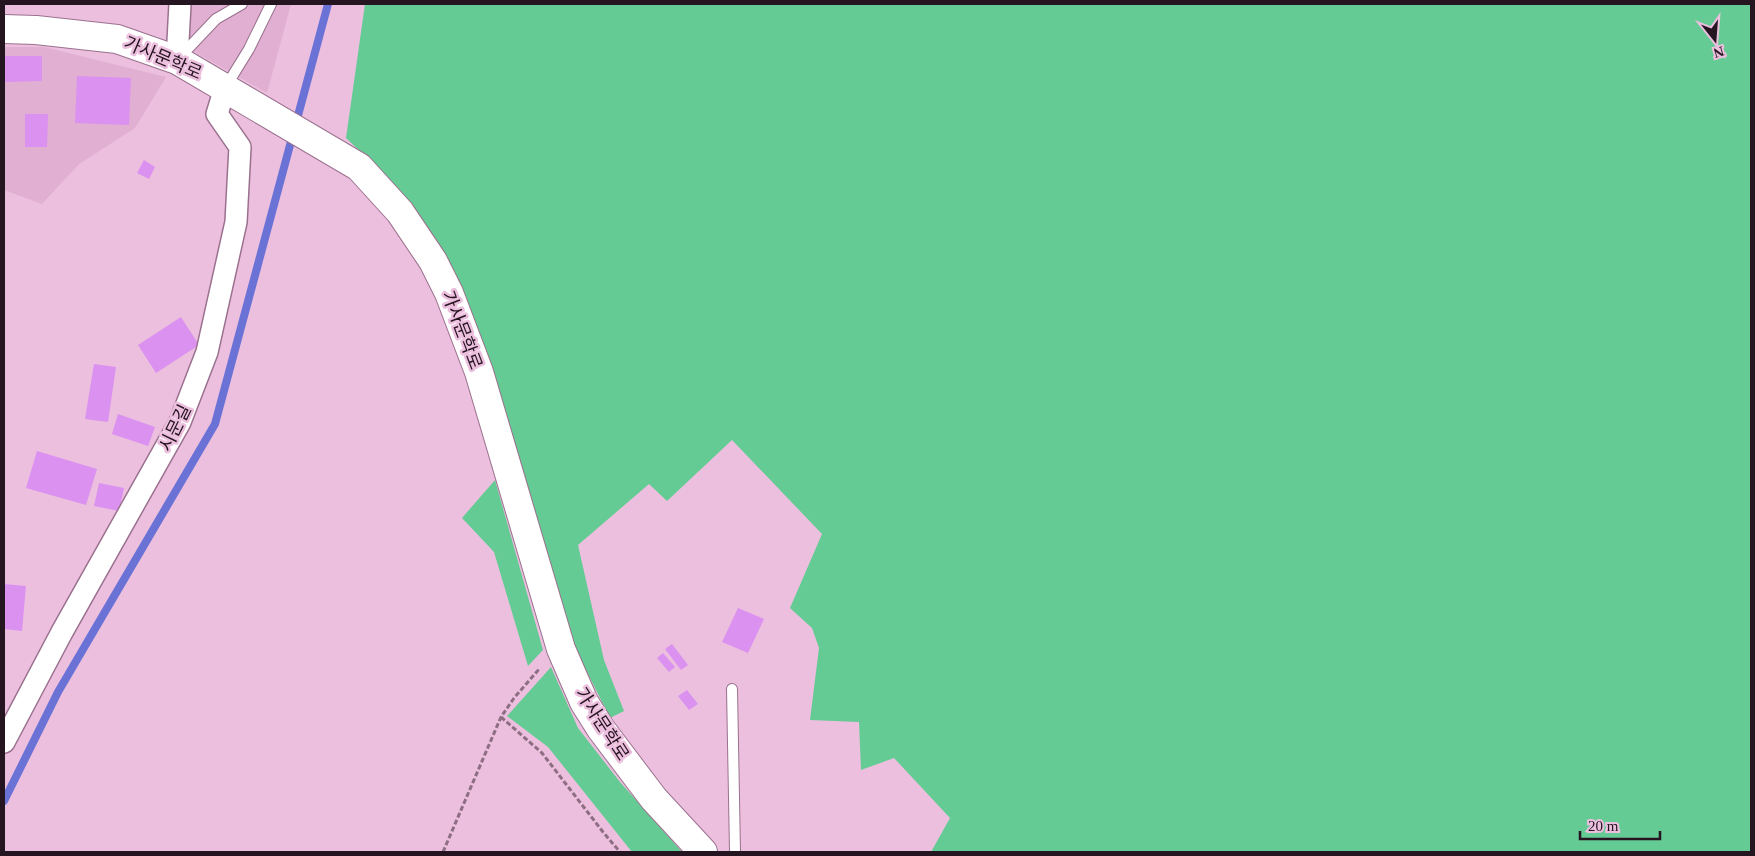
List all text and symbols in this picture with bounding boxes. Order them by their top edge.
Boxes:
north arrow [1690,15,1740,65]
street label: 가사문학로 [121,33,205,83]
text: N [1712,43,1726,61]
street label: 가사문학로 [438,288,486,372]
street label: 시문길 [155,401,195,455]
street label: 가사문학로 [571,684,633,764]
scale bar [1580,808,1660,840]
text: 20 m [1588,818,1619,834]

